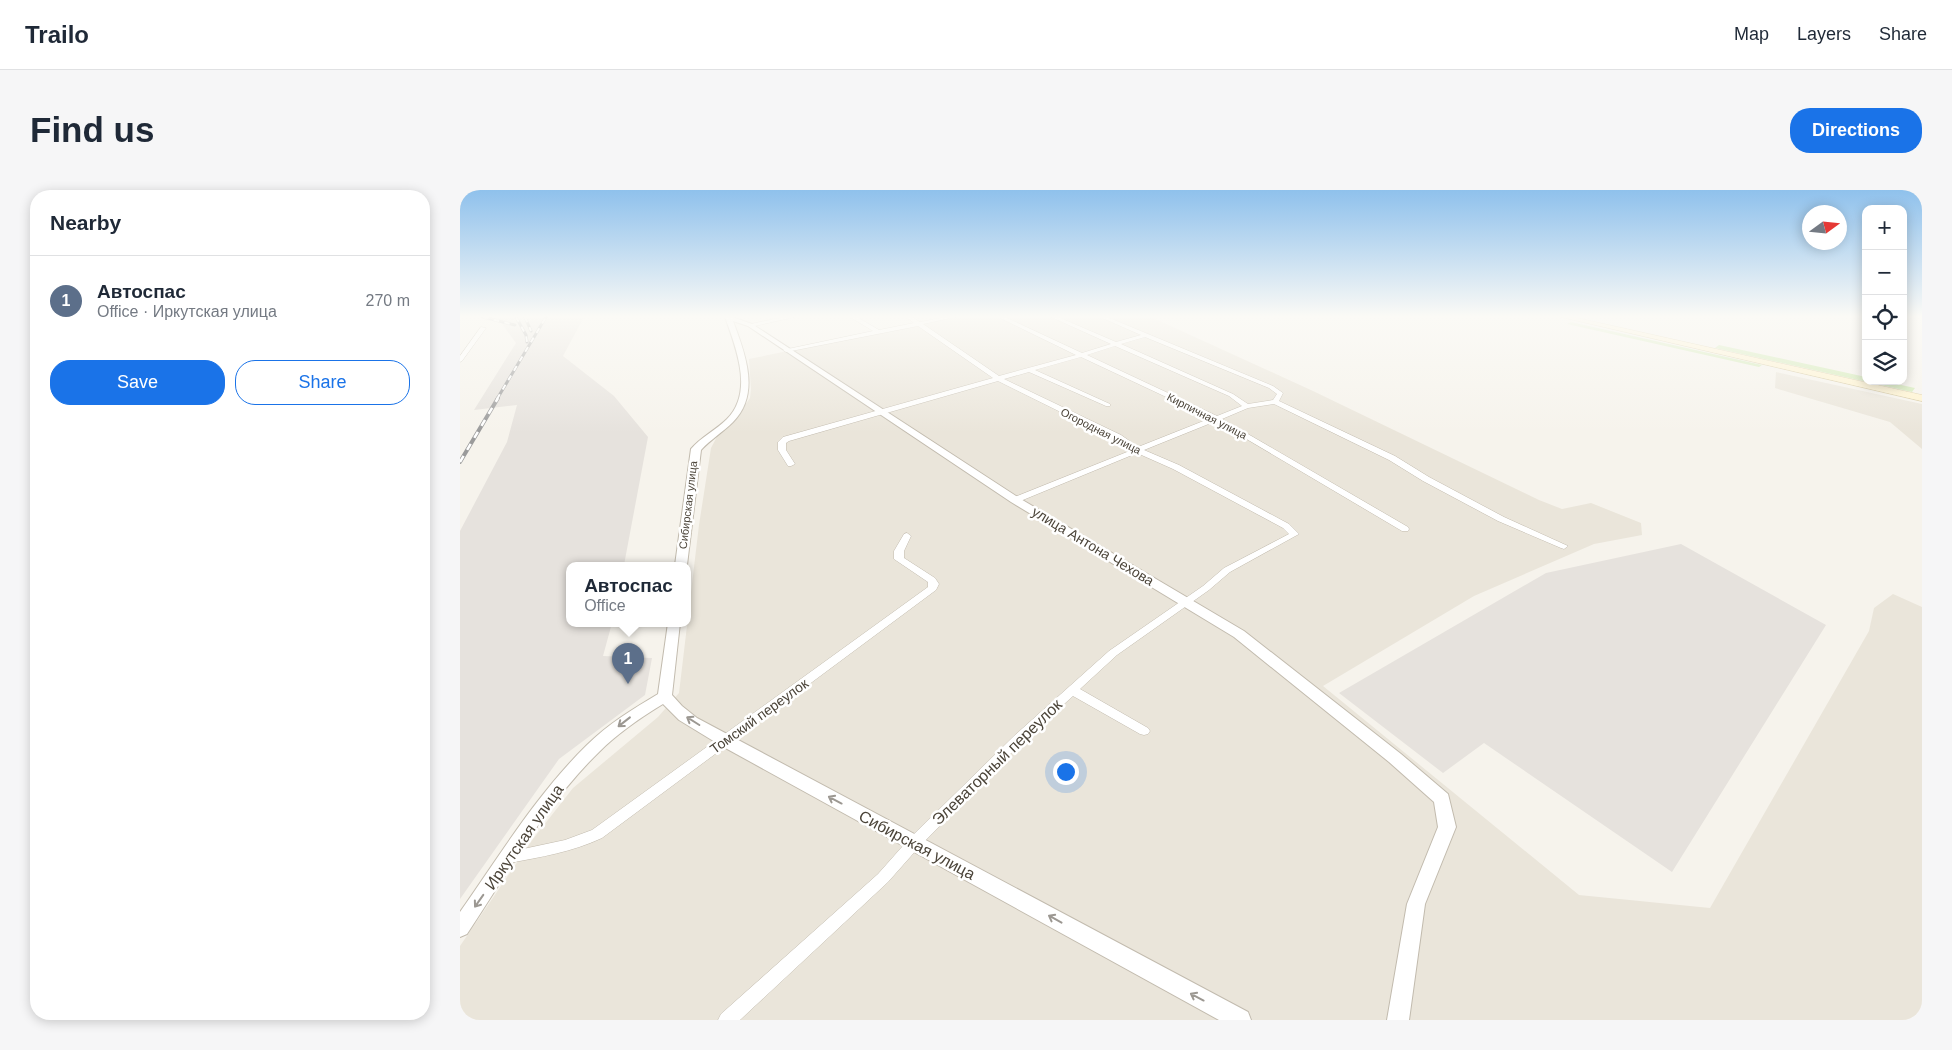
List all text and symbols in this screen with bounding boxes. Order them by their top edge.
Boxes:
text: Trailo [25,21,89,48]
text: Map [1734,24,1769,44]
text: Layers [1797,24,1851,44]
text: Share [1879,24,1927,44]
button: Directions [1790,108,1922,153]
text: Find us [30,110,154,149]
north arrow [1802,205,1847,250]
map controls [1862,205,1907,385]
button: + [1862,205,1907,250]
text: Nearby [50,211,121,234]
button: − [1862,250,1907,295]
text: Автоспас [97,281,186,302]
text: 1 [62,292,70,309]
text: 270 m [366,292,410,309]
button: locate [1862,295,1907,340]
text: Office · Иркутская улица [97,303,277,320]
button: layers [1862,340,1907,385]
button: Save [50,360,225,405]
button: Share [235,360,410,405]
street label: Кирпичная улица [1165,391,1250,442]
street label: Огородная улица [1059,406,1144,457]
street label: Сибирская улица [677,459,699,550]
street label: улица Антона Чехова [1029,503,1157,589]
popup [566,562,691,627]
text: Автоспас [584,575,673,596]
text: Office [584,597,626,614]
pin: 1 [612,643,644,684]
street label: Томский переулок [707,675,812,757]
street label: Элеваторный переулок [929,695,1066,828]
one-way arrow [686,716,700,726]
one-way arrow [617,717,631,727]
your location [1053,759,1079,785]
street label: Иркутская улица [481,781,567,893]
one-way arrow [827,795,842,805]
street label: Сибирская улица [856,807,978,883]
one-way arrow [474,894,484,908]
one-way arrow [1048,914,1062,924]
one-way arrow [1190,992,1205,1002]

